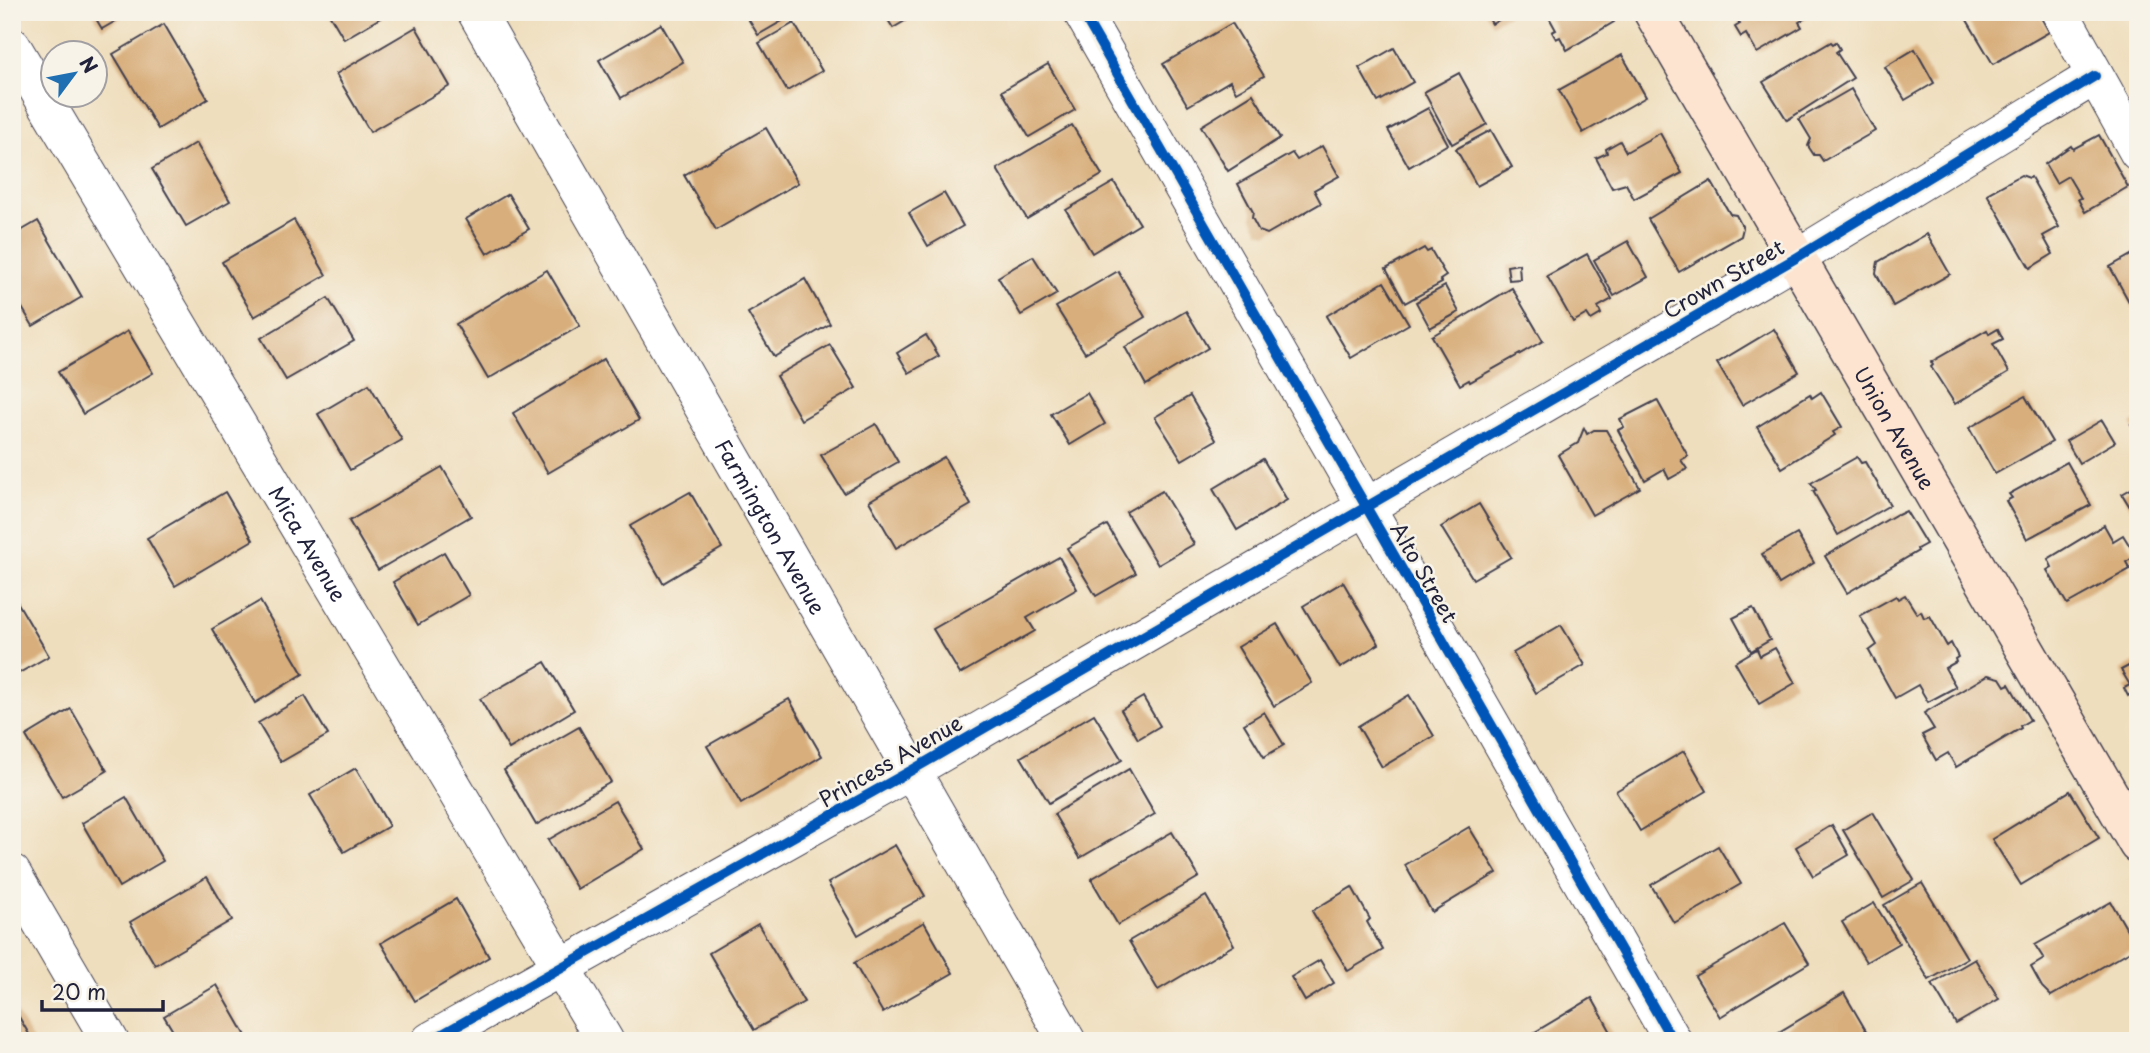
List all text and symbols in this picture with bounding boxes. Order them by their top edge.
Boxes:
north arrow [38,38,108,108]
text: N [73,51,105,78]
street label: Crown Street [1656,230,1790,326]
street label: Union Avenue [1847,360,1944,495]
street label: Farmington Avenue [708,433,834,620]
street label: Mica Avenue [262,480,355,607]
street label: Alto Street [1383,516,1467,628]
street label: Princess Avenue [812,706,968,814]
scale bar [42,969,163,1013]
text: 20 m [52,975,106,1007]

